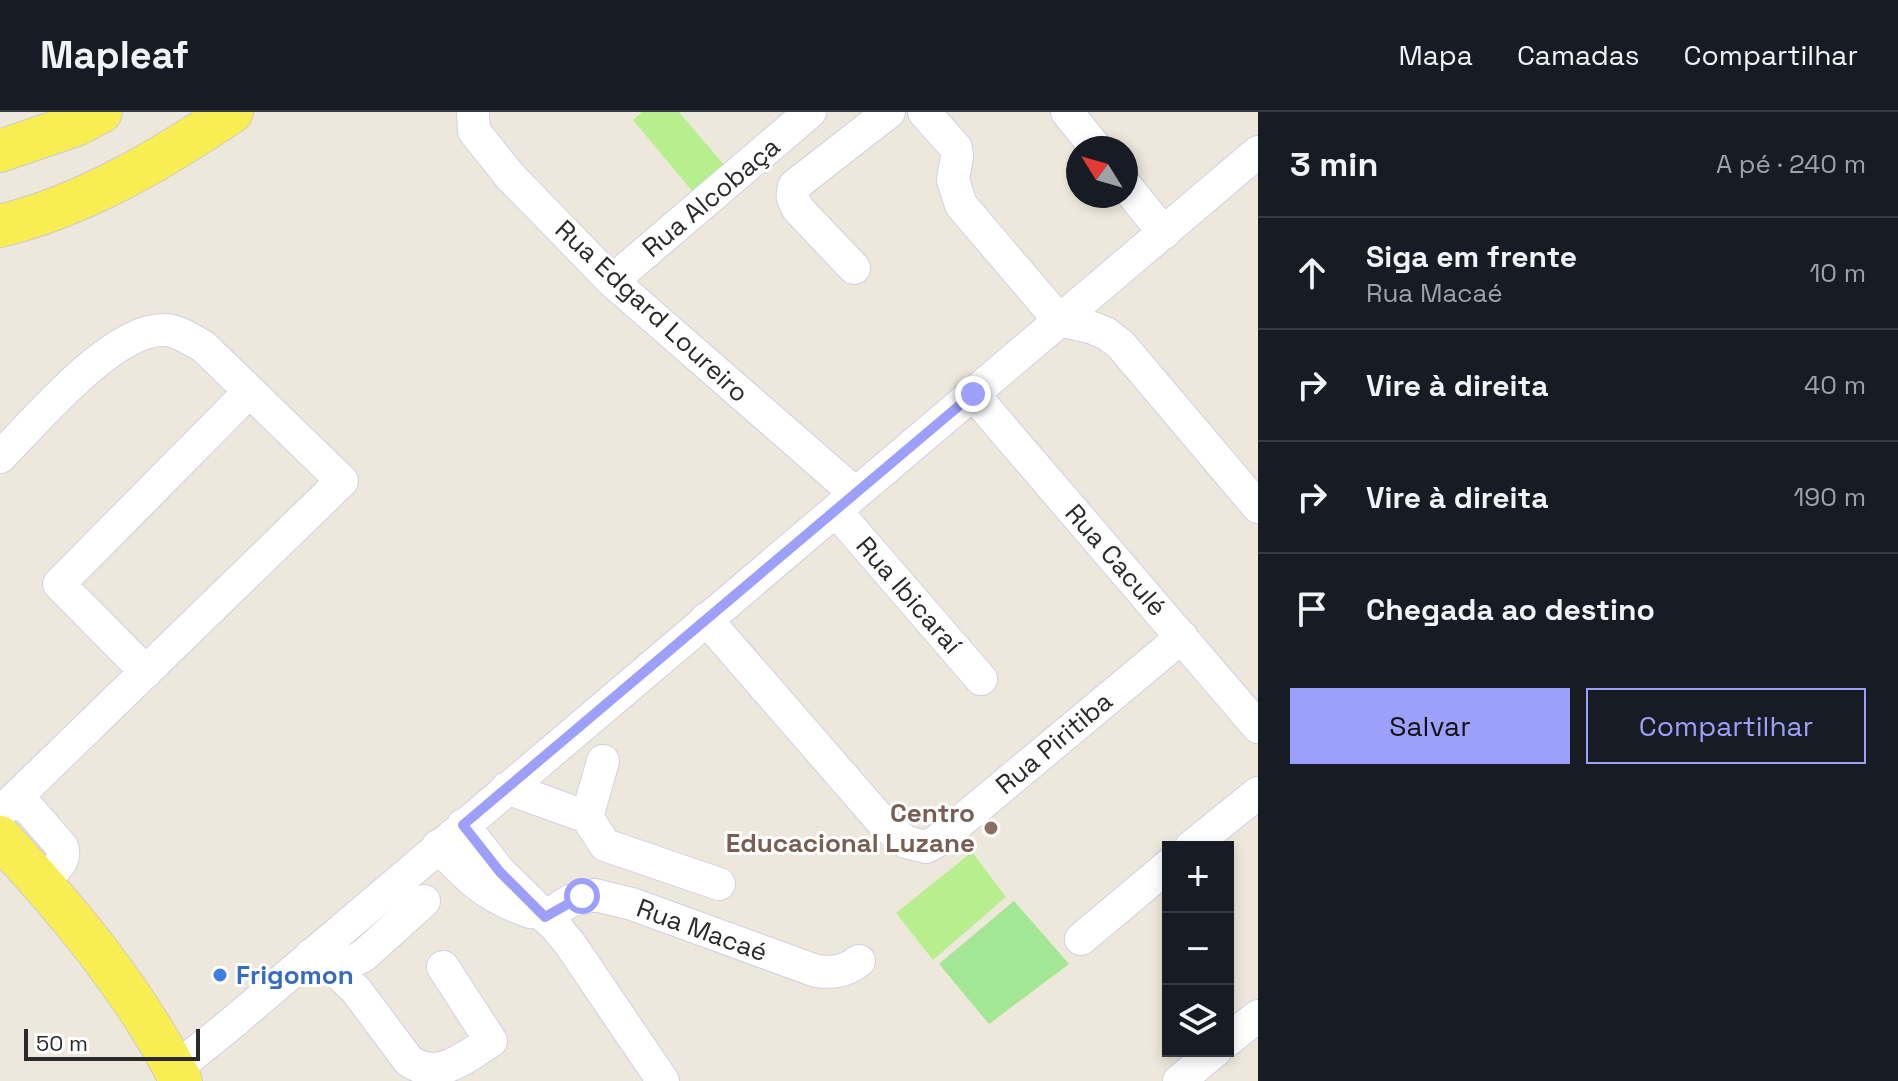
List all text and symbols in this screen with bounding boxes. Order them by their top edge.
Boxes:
text: Mapleaf [40,31,189,79]
text: Mapa [1398,37,1473,73]
text: Camadas [1517,37,1640,73]
text: Compartilhar [1684,37,1858,73]
street label: Rua Alcobaça [635,129,787,265]
north arrow [1066,136,1138,208]
text: 3 min [1290,143,1378,186]
text: A pé · 240 m [1716,147,1866,181]
street label: Rua Edgard Loureiro [548,213,756,409]
text: Siga em frente [1366,237,1577,276]
icon: ahead [1290,251,1334,295]
text: 10 m [1809,256,1866,290]
text: Rua Macaé [1366,276,1503,310]
icon: right [1290,363,1334,407]
text: Vire à direita [1366,366,1549,405]
text: 40 m [1804,368,1866,402]
route end [955,376,991,412]
icon: right [1290,475,1334,519]
text: Vire à direita [1366,478,1549,517]
text: 190 m [1794,480,1866,514]
street label: Rua Caculé [1058,497,1174,623]
street label: Rua Ibicaraí [849,529,970,661]
icon: arrive [1290,587,1334,631]
text: Chegada ao destino [1366,590,1655,629]
street label: Rua Piritiba [989,684,1119,802]
button: Salvar [1290,688,1570,764]
button: Compartilhar [1586,688,1866,764]
place label: Centro Educacional Luzane [726,796,975,860]
marker: Centro Educacional Luzane [982,819,1000,837]
map controls [1162,841,1234,1057]
button: + [1162,841,1234,913]
route start [564,878,600,914]
street label: Rua Macaé [632,891,772,969]
button: − [1162,913,1234,985]
place label: Frigomon [236,958,354,992]
marker: Frigomon [211,966,229,984]
button: layers [1162,985,1234,1057]
scale bar [24,1025,200,1061]
text: 50 m [36,1029,88,1057]

